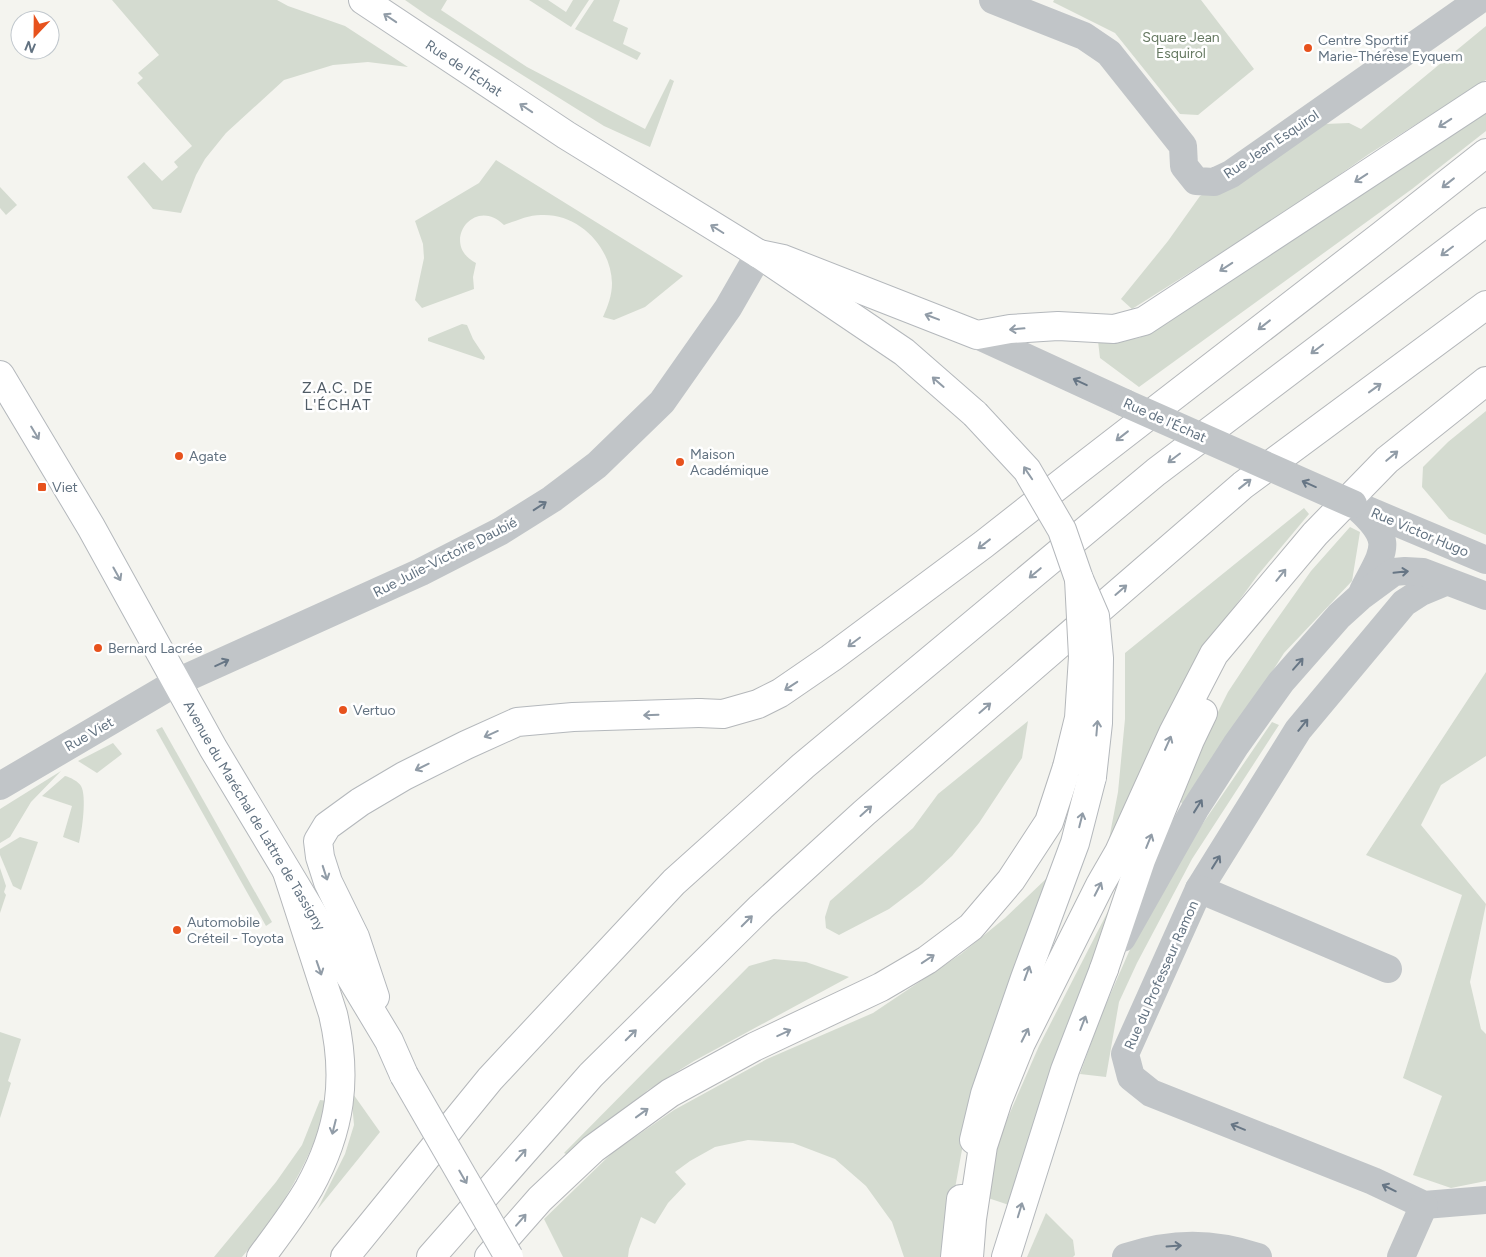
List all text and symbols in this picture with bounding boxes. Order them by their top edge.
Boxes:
north arrow [10,10,60,60]
one-way arrow [383,13,397,23]
park label: Square Jean Esquirol [1142,29,1220,62]
place label: Centre Sportif Marie-Thérèse Eyquem [1318,32,1463,65]
street label: Rue de l'Échat [422,36,505,100]
text: N [22,37,39,56]
marker: Centre Sportif Marie-Thérèse Eyquem [1302,42,1314,54]
one-way arrow [519,103,533,113]
street label: Rue Jean Esquirol [1221,106,1322,182]
one-way arrow [1439,118,1453,128]
one-way arrow [1355,173,1369,183]
one-way arrow [1441,178,1455,188]
one-way arrow [711,223,725,233]
one-way arrow [1441,246,1454,257]
one-way arrow [1219,263,1233,273]
one-way arrow [925,312,940,321]
one-way arrow [1257,320,1271,330]
one-way arrow [1010,324,1026,333]
one-way arrow [1311,344,1324,355]
one-way arrow [932,376,945,388]
one-way arrow [1073,377,1088,386]
district label: Z.A.C. DE L'ÉCHAT [302,379,374,414]
one-way arrow [1368,382,1381,393]
street label: Rue de l'Échat [1121,395,1209,446]
one-way arrow [30,426,40,440]
one-way arrow [1116,430,1129,441]
place label: Maison Académique [690,446,769,479]
place label: Agate [189,448,227,465]
marker: Agate [173,450,185,462]
one-way arrow [1385,451,1398,462]
one-way arrow [1168,453,1181,464]
marker: Maison Académique [674,456,686,468]
one-way arrow [1023,466,1033,480]
place label: Viet [52,479,78,496]
one-way arrow [1238,479,1251,490]
one-way arrow [1302,479,1317,489]
marker: Viet [36,481,48,493]
one-way arrow [533,501,547,512]
street label: Rue Victor Hugo [1368,504,1471,561]
street label: Rue Julie-Victoire Daubié [370,514,520,601]
one-way arrow [978,539,991,550]
one-way arrow [112,566,122,581]
one-way arrow [1029,567,1042,578]
one-way arrow [1276,568,1287,581]
one-way arrow [1392,568,1408,577]
one-way arrow [1115,584,1128,596]
one-way arrow [847,637,861,647]
place label: Bernard Lacrée [108,640,203,657]
marker: Bernard Lacrée [92,642,104,654]
one-way arrow [214,658,229,667]
one-way arrow [1292,658,1303,671]
one-way arrow [785,681,799,691]
street label: Avenue du Maréchal de Lattre de Tassigny [180,698,329,934]
place label: Vertuo [353,702,396,719]
one-way arrow [978,702,991,713]
marker: Vertuo [337,704,349,716]
one-way arrow [643,710,659,720]
street label: Rue Viet [62,714,117,755]
one-way arrow [1297,719,1308,732]
one-way arrow [1092,721,1102,737]
one-way arrow [484,729,499,739]
one-way arrow [1164,736,1174,751]
one-way arrow [415,763,430,772]
one-way arrow [1193,799,1203,813]
one-way arrow [860,805,873,817]
one-way arrow [1077,813,1086,829]
one-way arrow [1144,834,1154,849]
one-way arrow [1210,855,1221,869]
one-way arrow [321,865,330,880]
one-way arrow [1094,882,1103,897]
street label: Rue du Professeur Ramon [1121,898,1202,1052]
place label: Automobile Créteil - Toyota [187,914,284,947]
one-way arrow [741,915,753,927]
marker: Automobile Créteil - Toyota [171,924,183,936]
one-way arrow [921,953,935,964]
one-way arrow [315,959,324,975]
one-way arrow [1023,966,1032,982]
one-way arrow [1079,1016,1088,1032]
one-way arrow [1020,1027,1030,1042]
one-way arrow [776,1028,791,1037]
one-way arrow [625,1030,637,1042]
one-way arrow [635,1108,649,1118]
one-way arrow [329,1118,338,1134]
one-way arrow [1231,1122,1246,1131]
one-way arrow [515,1148,527,1161]
one-way arrow [459,1170,469,1184]
one-way arrow [1382,1183,1397,1192]
one-way arrow [1015,1203,1025,1219]
one-way arrow [515,1214,527,1227]
one-way arrow [1165,1242,1181,1251]

